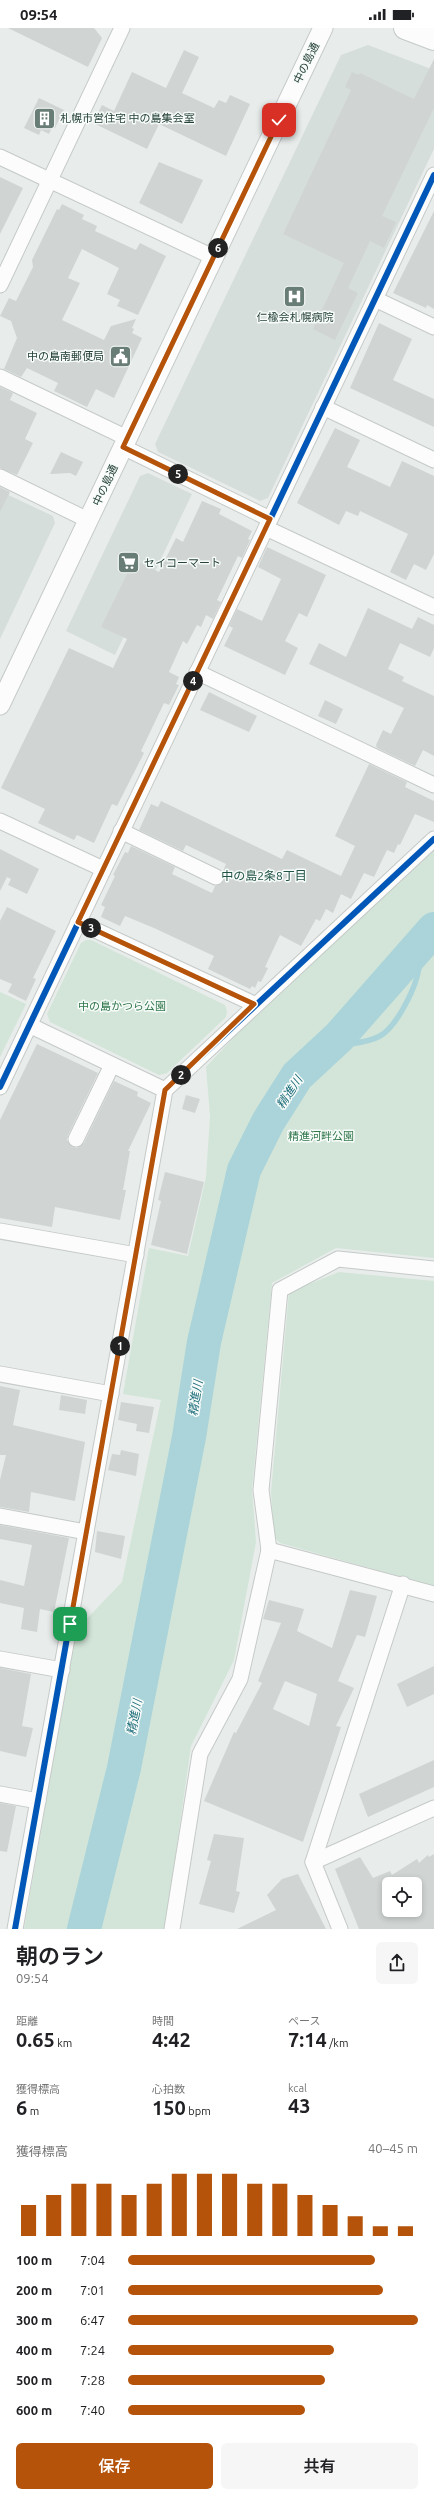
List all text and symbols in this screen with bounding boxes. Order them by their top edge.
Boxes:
text: 09:54 [20,6,58,23]
street label: 中の島通 [291,41,321,85]
pin [262,103,296,137]
building icon: 札幌市営住宅 中の島集会室 [31,105,57,131]
icon: check [268,109,290,131]
place label: 札幌市営住宅 中の島集会室 [60,112,195,124]
pin: 6 [208,238,228,258]
text: 6 [215,242,221,254]
hospital icon: 仁楡会札幌病院 [282,284,308,310]
place label: 仁楡会札幌病院 [257,311,334,323]
public building icon: 中の島南郵便局 [107,343,133,369]
place label: 中の島南郵便局 [27,350,104,362]
street label: 中の島通 [90,463,120,507]
pin: 5 [168,464,188,484]
text: 5 [175,468,181,480]
supermarket icon: セイコーマート [116,550,142,576]
place label: セイコーマート [144,557,221,569]
pin: 4 [183,671,203,691]
text: 4 [190,675,196,687]
district label: 中の島2条8丁目 [221,869,307,882]
pin: 3 [81,918,101,938]
text: 3 [88,922,94,934]
park label: 中の島かつら公園 [78,1000,166,1012]
pin: 2 [171,1065,191,1085]
text: 2 [178,1069,184,1081]
water label: 精進川 [274,1072,306,1111]
park label: 精進河畔公園 [288,1130,354,1142]
pin: 1 [110,1336,130,1356]
text: 1 [117,1340,123,1352]
water label: 精進川 [186,1377,205,1417]
pin [53,1607,87,1641]
icon: arrive [59,1613,81,1635]
water label: 精進川 [124,1696,144,1736]
map controls [382,1877,422,1917]
button: locate [382,1877,422,1917]
button: share [376,1942,418,1984]
text: 朝のラン [16,1943,104,1968]
text: 09:54 [16,1971,49,1985]
text: 距離 [16,2015,38,2027]
text: 時間 [152,2015,174,2027]
text: ペース [288,2015,320,2027]
text: 0.65 [16,2028,55,2051]
text: 4:42 [152,2028,191,2051]
text: 7:14 [288,2028,327,2051]
text: km [55,2037,72,2049]
text: /km [327,2037,348,2049]
text: kcal [288,2082,307,2094]
text: 獲得標高 [16,2083,60,2095]
text: 心拍数 [152,2083,185,2095]
text: 43 [288,2094,311,2117]
text: 6 [16,2096,27,2119]
text: 150 [152,2096,186,2119]
text: m [27,2105,39,2117]
text: bpm [186,2105,211,2117]
text: 40–45 m [368,2141,418,2155]
text: 獲得標高 [16,2144,68,2158]
text: 100 m [16,2253,52,2267]
text: 7:04 [80,2253,105,2267]
text: 200 m [16,2283,52,2297]
text: 7:01 [80,2283,105,2297]
text: 300 m [16,2313,52,2327]
text: 6:47 [80,2313,105,2327]
text: 400 m [16,2343,52,2357]
text: 7:24 [80,2343,105,2357]
text: 500 m [16,2373,52,2387]
text: 7:28 [80,2373,105,2387]
text: 600 m [16,2403,52,2417]
text: 7:40 [80,2403,105,2417]
button: 保存 [16,2443,213,2489]
button: 共有 [221,2443,418,2489]

